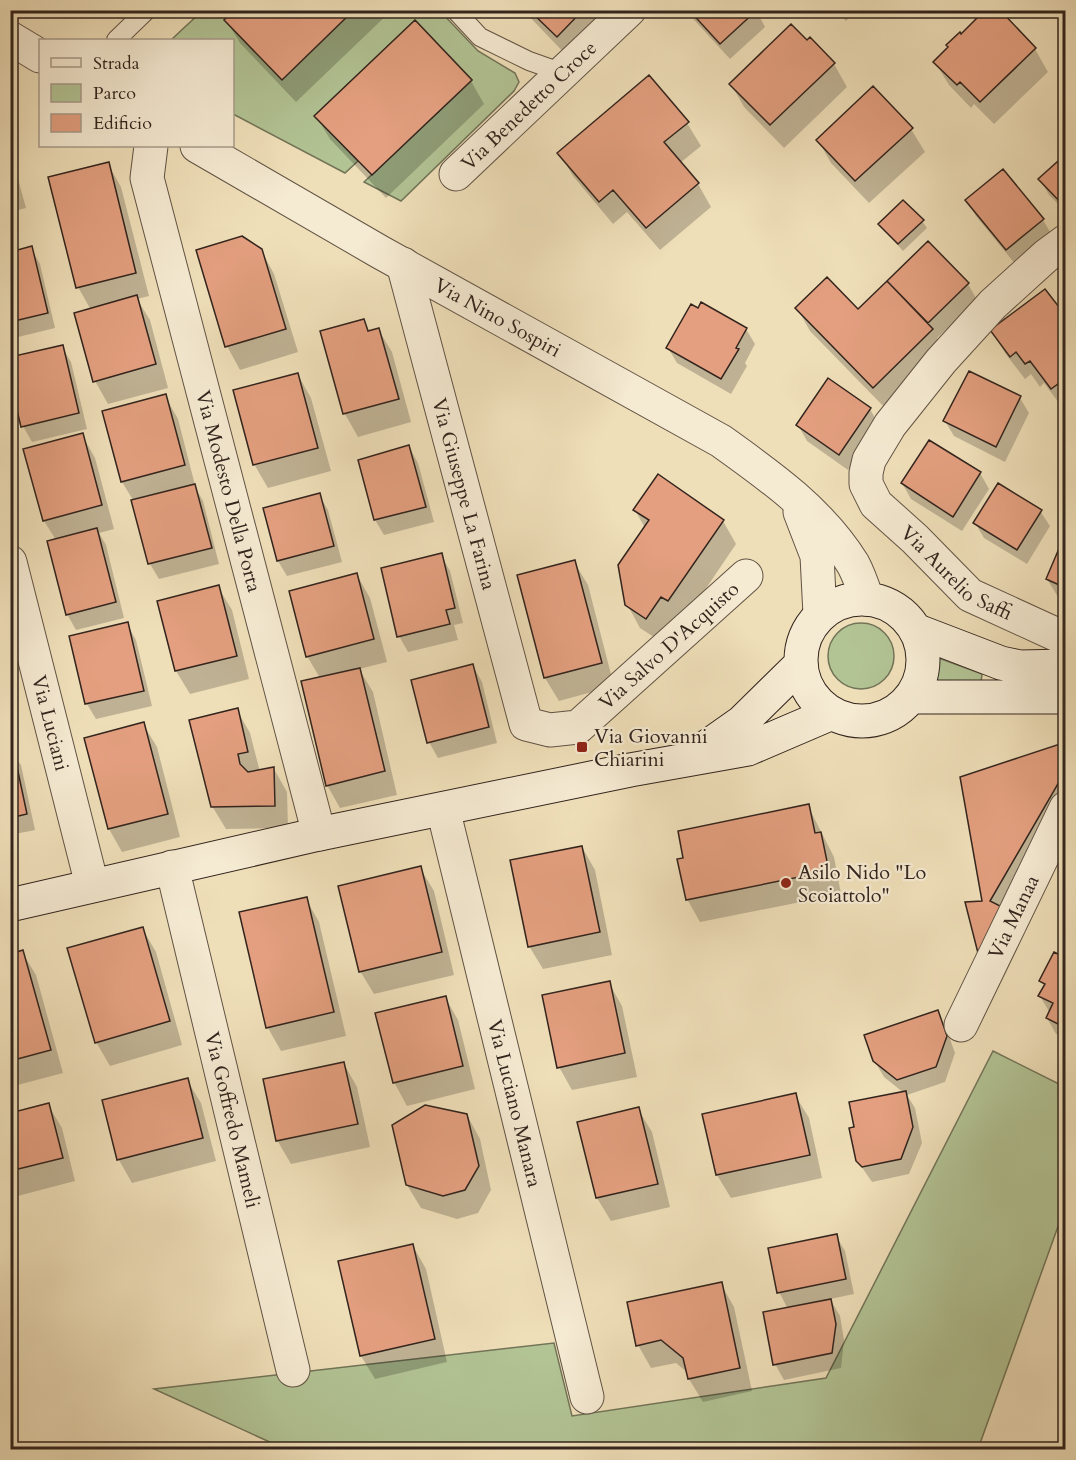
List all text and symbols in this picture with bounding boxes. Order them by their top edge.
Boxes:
street label: Via Benedetto Croce [455,34,602,176]
legend [39,39,234,147]
text: Strada [93,51,140,76]
text: Parco [93,81,136,106]
text: Edificio [93,111,152,136]
street label: Via Nino Sospiri [429,271,566,363]
street label: Via Modesto Della Porta [190,387,269,595]
street label: Via Giuseppe La Farina [426,395,503,593]
street label: Via Aurelio Saffi [895,519,1017,626]
street label: Via Salvo D'Acquisto [593,575,745,716]
street label: Via Luciani [26,672,76,774]
place label: Via Giovanni Chiarini [594,723,708,773]
marker: Via Giovanni Chiarini [575,740,589,754]
place label: Asilo Nido "Lo Scoiattolo" [798,859,927,909]
street label: Via Manaa [981,870,1045,964]
marker: Asilo Nido "Lo Scoiattolo" [779,876,793,890]
street label: Via Luciano Manara [482,1017,549,1190]
street label: Via Goffredo Mameli [199,1029,267,1211]

